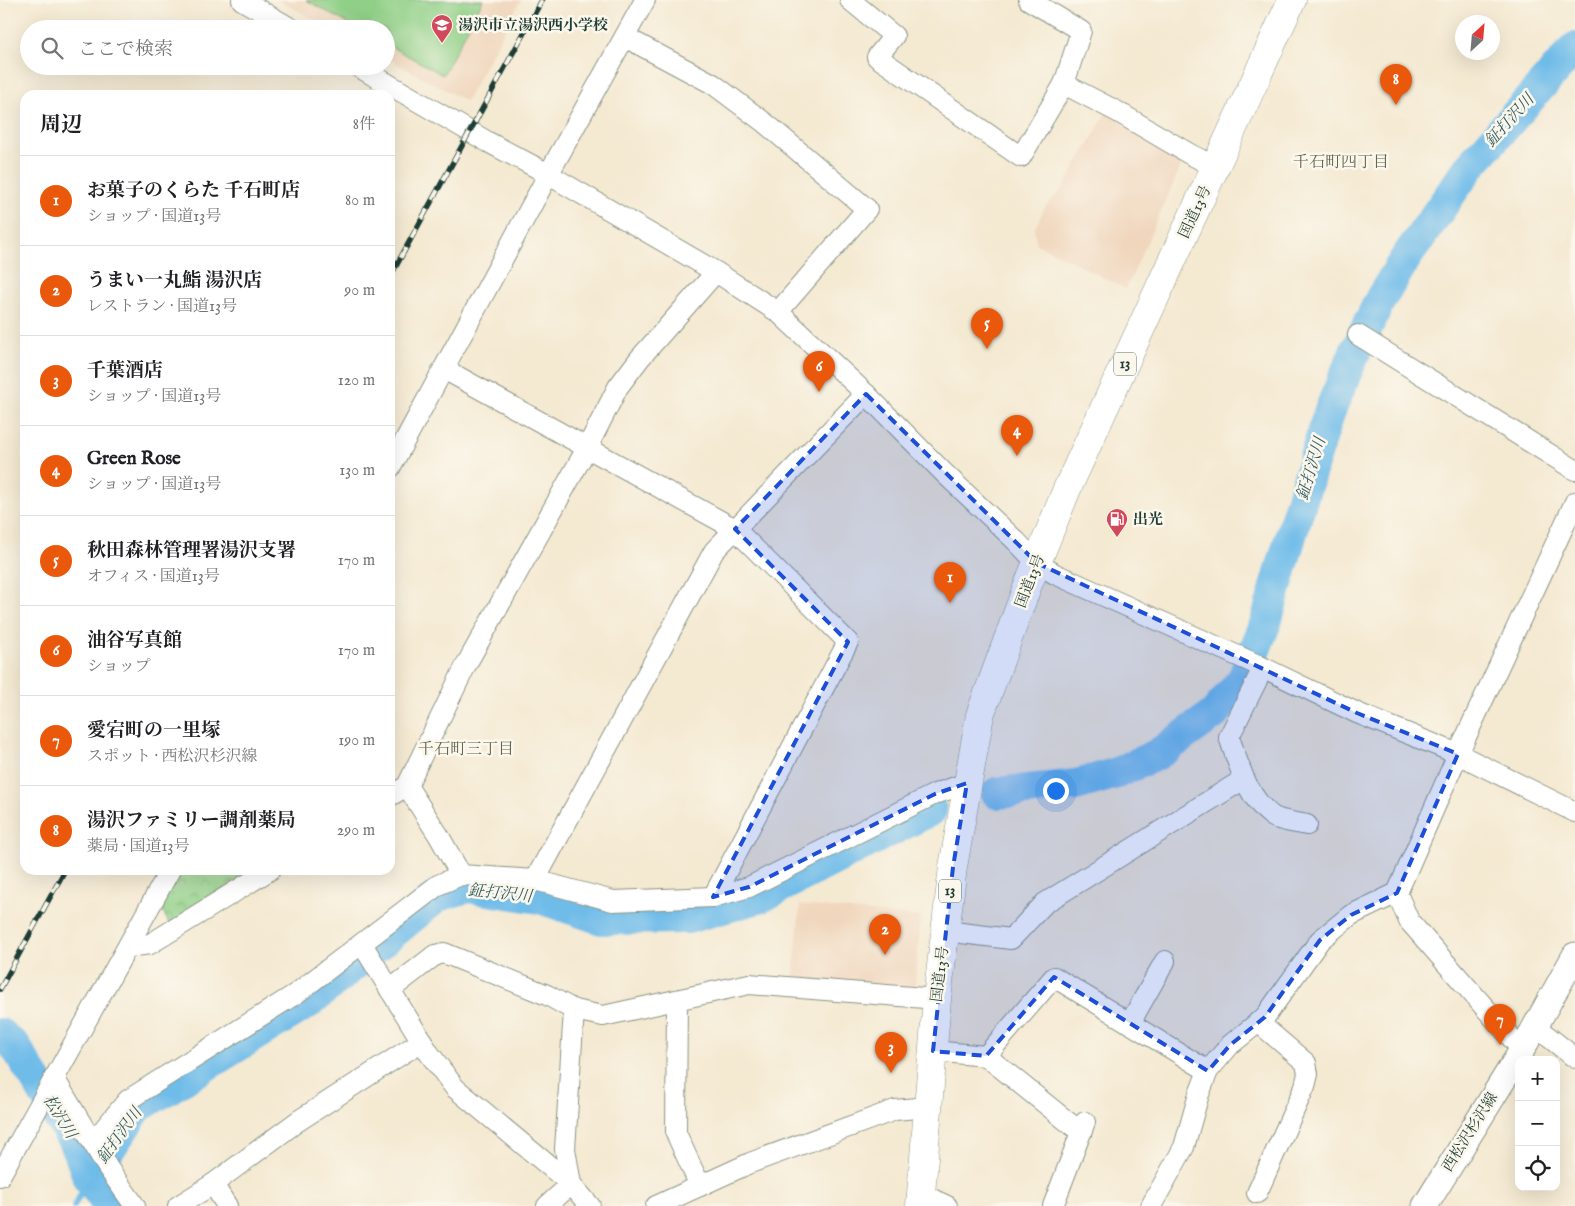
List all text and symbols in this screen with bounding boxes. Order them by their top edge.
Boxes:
school or university icon: 湯沢市立湯沢西小学校 [430,13,454,44]
north arrow [1455,15,1500,60]
place label: 湯沢市立湯沢西小学校 [458,16,608,35]
search box [20,20,395,75]
icon: search [38,34,66,62]
text: ここで検索 [78,38,173,62]
pin: 8 [1380,64,1412,105]
water label: 鉦打沢川 [1481,89,1540,151]
text: 周辺 [40,112,82,139]
text: 8件 [353,115,375,135]
district label: 千石町四丁目 [1293,153,1389,173]
text: お菓子のくらた 千石町店 [87,179,300,203]
street label: 国道13号 [1175,183,1215,241]
text: 1 [53,191,59,211]
text: 80 m [345,191,375,211]
text: ショップ · 国道13号 [87,207,221,227]
text: うまい一丸鮨 湯沢店 [87,269,262,293]
text: 2 [52,281,60,301]
text: 90 m [344,281,375,301]
text: レストラン · 国道13号 [87,297,237,317]
pin: 5 [971,308,1003,349]
pin: 6 [803,351,835,392]
road number: 13 [1114,352,1136,376]
text: 千葉酒店 [87,359,163,383]
text: 3 [53,371,59,391]
text: 120 m [338,371,375,391]
text: ショップ · 国道13号 [87,387,221,407]
pin: 4 [1001,415,1033,456]
water label: 鉦打沢川 [1293,434,1332,503]
text: Green Rose [87,447,181,471]
text: 4 [52,461,60,481]
text: 130 m [339,461,375,481]
text: ショップ · 国道13号 [87,475,221,495]
fuel station icon: 出光 [1105,507,1129,538]
place label: 出光 [1133,510,1163,529]
text: 秋田森林管理署湯沢支署 [87,539,296,563]
text: 5 [53,551,59,571]
text: 170 m [338,551,375,571]
street label: 国道13号 [1011,551,1049,611]
pin: 1 [934,562,966,603]
text: オフィス · 国道13号 [87,567,220,587]
text: 油谷写真館 [87,629,182,653]
text: 6 [53,641,59,661]
text: 170 m [338,641,375,661]
text: ショップ [87,657,151,677]
text: 愛宕町の一里塚 [87,719,220,743]
text: 7 [52,731,60,751]
text: 190 m [338,731,375,751]
district label: 千石町三丁目 [418,740,514,760]
text: スポット · 西松沢杉沢線 [87,747,258,767]
your location [1043,778,1069,804]
text: 湯沢ファミリー調剤薬局 [87,809,296,833]
text: 8 [53,821,59,841]
text: 290 m [337,821,375,841]
text: 薬局 · 国道13号 [87,837,189,857]
road number: 13 [939,879,961,902]
water label: 鉦打沢川 [467,881,535,907]
pin: 2 [869,914,901,955]
street label: 国道13号 [927,945,953,1003]
pin: 7 [1484,1004,1516,1045]
pin: 3 [875,1032,907,1073]
map controls [1515,1056,1560,1191]
button: + [1515,1056,1560,1101]
street label: 西松沢杉沢線 [1438,1089,1502,1175]
water label: 松沢川 [38,1091,81,1144]
button: − [1515,1101,1560,1146]
water label: 鉦打沢川 [93,1103,148,1168]
button: locate [1515,1146,1560,1191]

